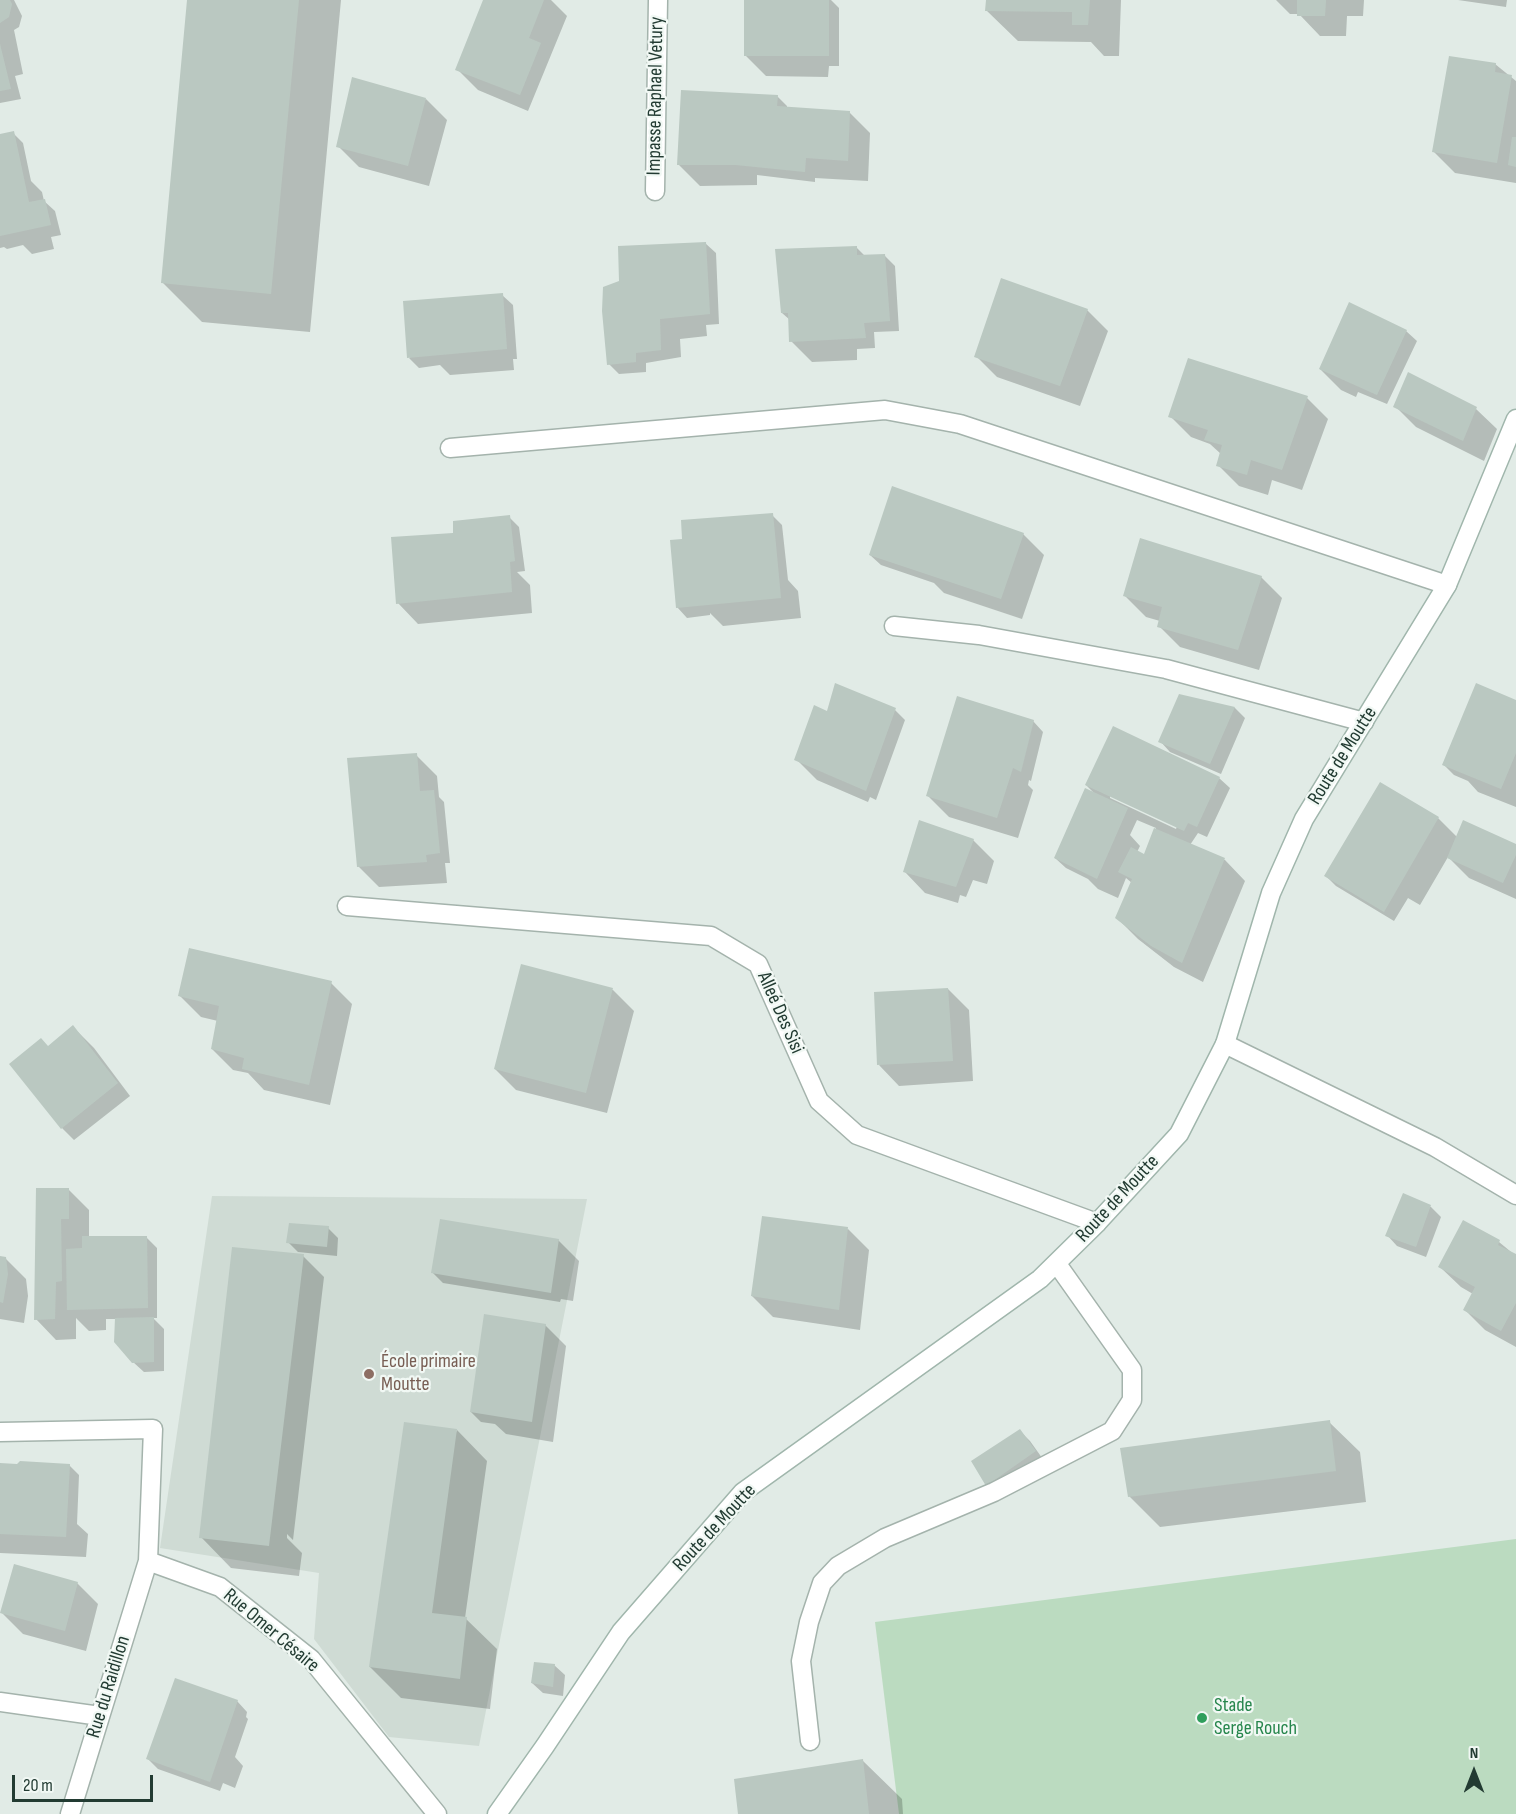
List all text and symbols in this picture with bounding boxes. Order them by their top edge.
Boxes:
street label: Impasse Raphael Vetury [643,16,669,176]
street label: Route de Moutte [1303,703,1383,809]
street label: Alleé Des Sisi [751,968,809,1058]
street label: Route de Moutte [1071,1150,1165,1248]
place label: École primaire Moutte [381,1350,476,1397]
marker: École primaire Moutte [362,1367,376,1381]
street label: Route de Moutte [668,1479,762,1577]
street label: Rue Omer Césaire [218,1584,324,1678]
street label: Rue du Raidillon [82,1633,136,1741]
place label: Stade Serge Rouch [1214,1694,1297,1741]
marker: Stade Serge Rouch [1195,1711,1209,1725]
north arrow [1444,1742,1504,1802]
text: N [1470,1744,1478,1763]
scale bar [15,1763,156,1801]
text: 20 m [23,1775,53,1796]

